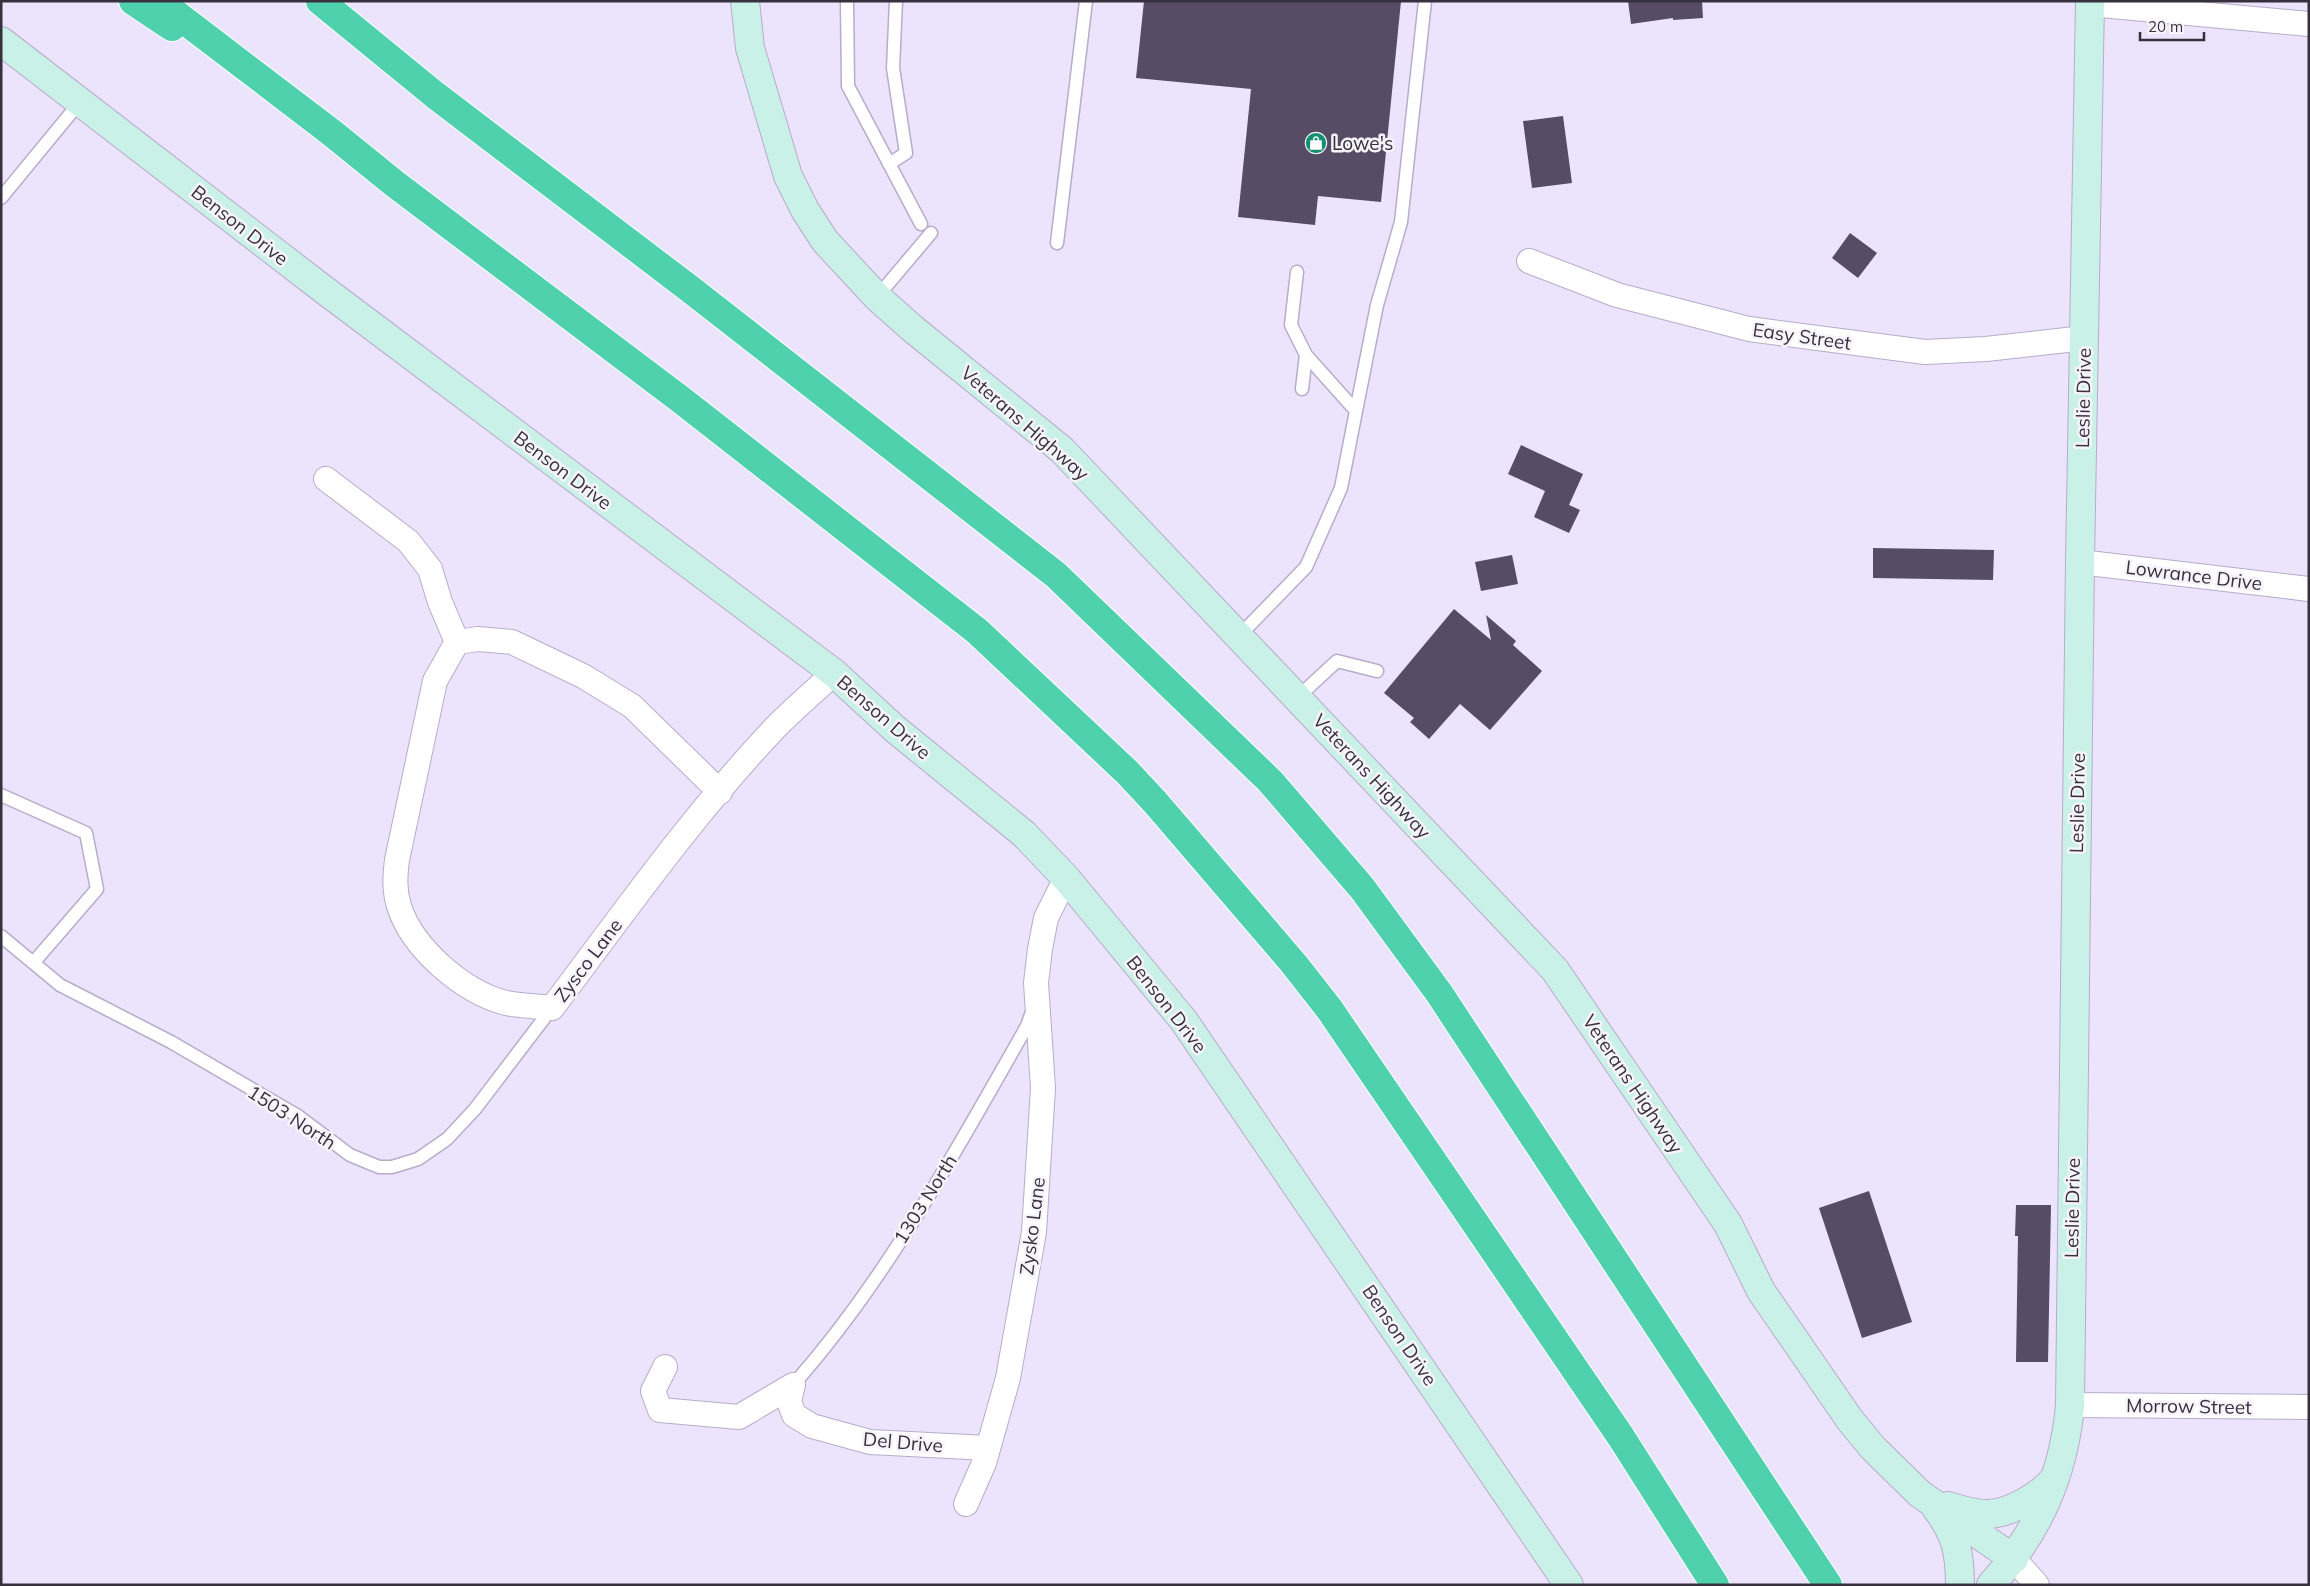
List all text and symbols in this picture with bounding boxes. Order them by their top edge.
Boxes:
scale bar [2140,10,2204,42]
text: 20 m [2148,17,2183,36]
shop icon: Lowe's [1304,131,1328,155]
place label: Lowe's [1332,131,1393,155]
street label: Benson Drive [187,180,293,270]
street label: Easy Street [1751,317,1853,355]
street label: Leslie Drive [2070,348,2096,448]
street label: Veterans Highway [956,361,1094,485]
street label: Benson Drive [509,425,617,515]
street label: Lowrance Drive [2124,555,2264,595]
street label: Benson Drive [832,670,936,764]
street label: Veterans Highway [1308,708,1436,844]
street label: Leslie Drive [2064,753,2090,853]
street label: Zysco Lane [549,913,627,1007]
street label: Benson Drive [1122,951,1212,1057]
street label: Veterans Highway [1578,1010,1688,1158]
street label: 1503 North [243,1079,341,1155]
street label: 1303 North [888,1150,962,1248]
street label: Leslie Drive [2059,1158,2085,1258]
street label: Zysko Lane [1014,1176,1050,1276]
street label: Benson Drive [1357,1280,1443,1390]
street label: Morrow Street [2126,1393,2252,1419]
street label: Del Drive [862,1427,944,1457]

